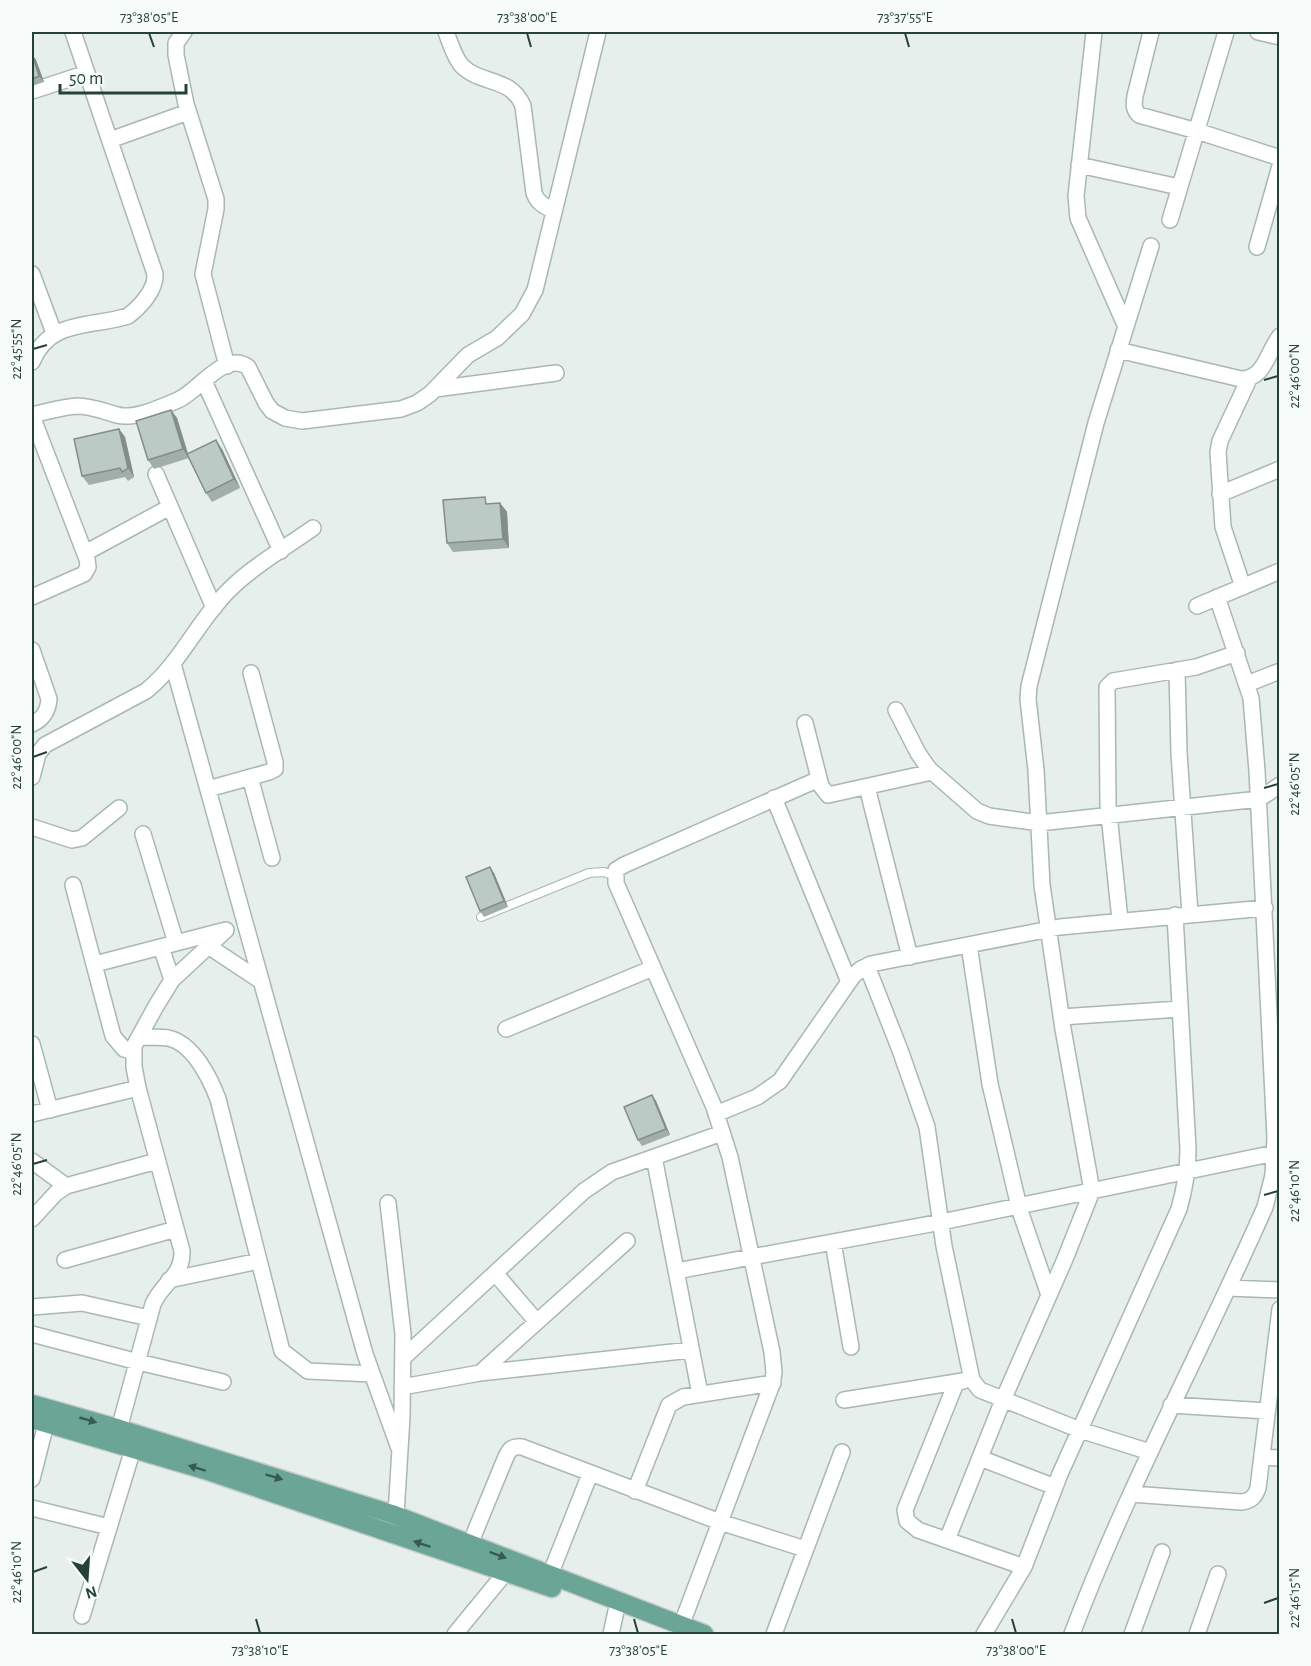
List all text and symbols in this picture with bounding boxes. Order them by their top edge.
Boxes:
text: 73°38'05"E [120,10,178,25]
text: 73°38'00"E [497,10,557,25]
text: 73°37'55"E [877,10,933,25]
scale bar [60,57,186,95]
text: 50 m [69,70,103,88]
text: 22°45'55"N [9,318,24,380]
text: 22°46'00"N [1287,343,1302,409]
text: 22°46'00"N [9,724,24,790]
text: 22°46'05"N [1287,752,1302,816]
text: 22°46'05"N [9,1132,24,1196]
text: 22°46'10"N [1287,1160,1302,1222]
one-way arrow [79,1416,97,1425]
one-way arrow [188,1463,206,1472]
one-way arrow [265,1473,283,1482]
one-way arrow [413,1538,431,1548]
text: 22°46'10"N [9,1541,24,1603]
north arrow [57,1549,117,1609]
one-way arrow [489,1550,507,1560]
text: 22°46'15"N [1287,1568,1302,1628]
text: N [83,1583,99,1602]
text: 73°38'10"E [231,1643,289,1658]
text: 73°38'05"E [609,1643,667,1658]
text: 73°38'00"E [986,1643,1046,1658]

